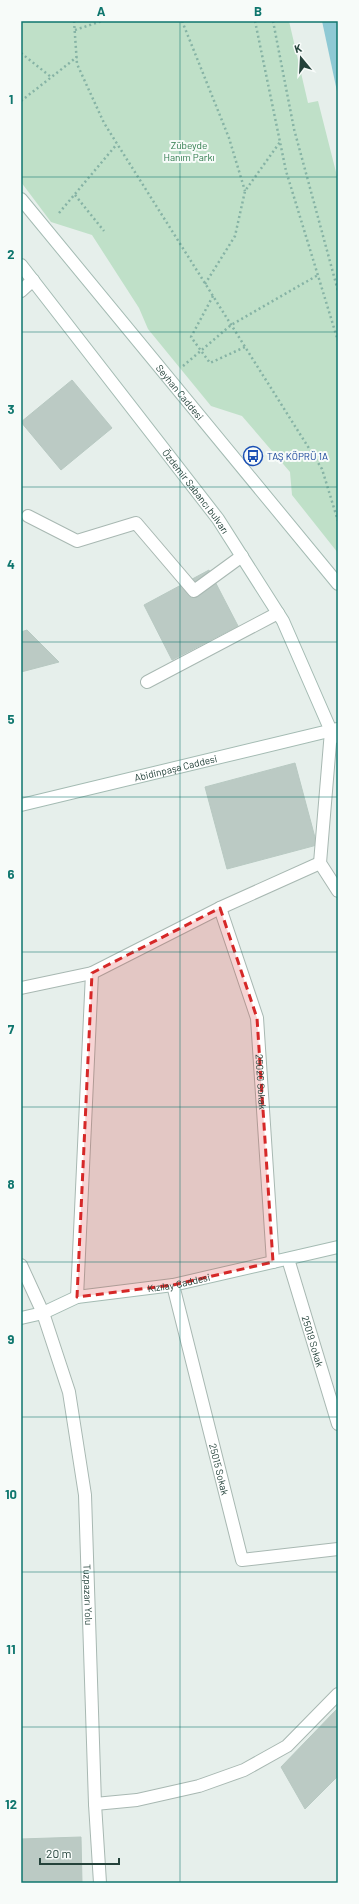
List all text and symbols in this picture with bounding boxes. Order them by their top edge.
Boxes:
text: A [97,3,106,19]
text: B [254,3,262,19]
north arrow [281,38,321,78]
text: K [292,41,303,55]
text: 1 [9,91,13,107]
park label: Zübeyde Hanım Parkı [163,139,215,163]
text: 2 [7,246,15,262]
street label: Seyhan Caddesi [154,362,206,422]
text: 3 [7,401,15,417]
bus stop icon: TAŞ KÖPRÜ 1A [242,445,264,467]
street label: Özdemir Sabancı bulvarı [160,447,232,536]
place label: TAŞ KÖPRÜ 1A [267,450,328,462]
text: 4 [7,556,15,572]
text: 5 [7,711,15,727]
street label: Abidinpaşa Caddesi [133,752,218,784]
text: 6 [8,866,15,882]
text: 7 [8,1021,15,1037]
street label: 25020 Sokak [253,1054,269,1110]
text: 8 [7,1176,15,1192]
street label: Kızılay Caddesi [147,1271,211,1294]
street label: 25019 Sokak [300,1314,326,1368]
text: 9 [8,1331,15,1347]
street label: 25015 Sokak [207,1442,231,1496]
text: 10 [5,1486,17,1502]
street label: Tuzpazarı Yolu [81,1564,95,1626]
text: 11 [6,1641,16,1657]
text: 12 [5,1796,17,1812]
scale bar [40,1840,119,1866]
text: 20 m [46,1846,72,1860]

